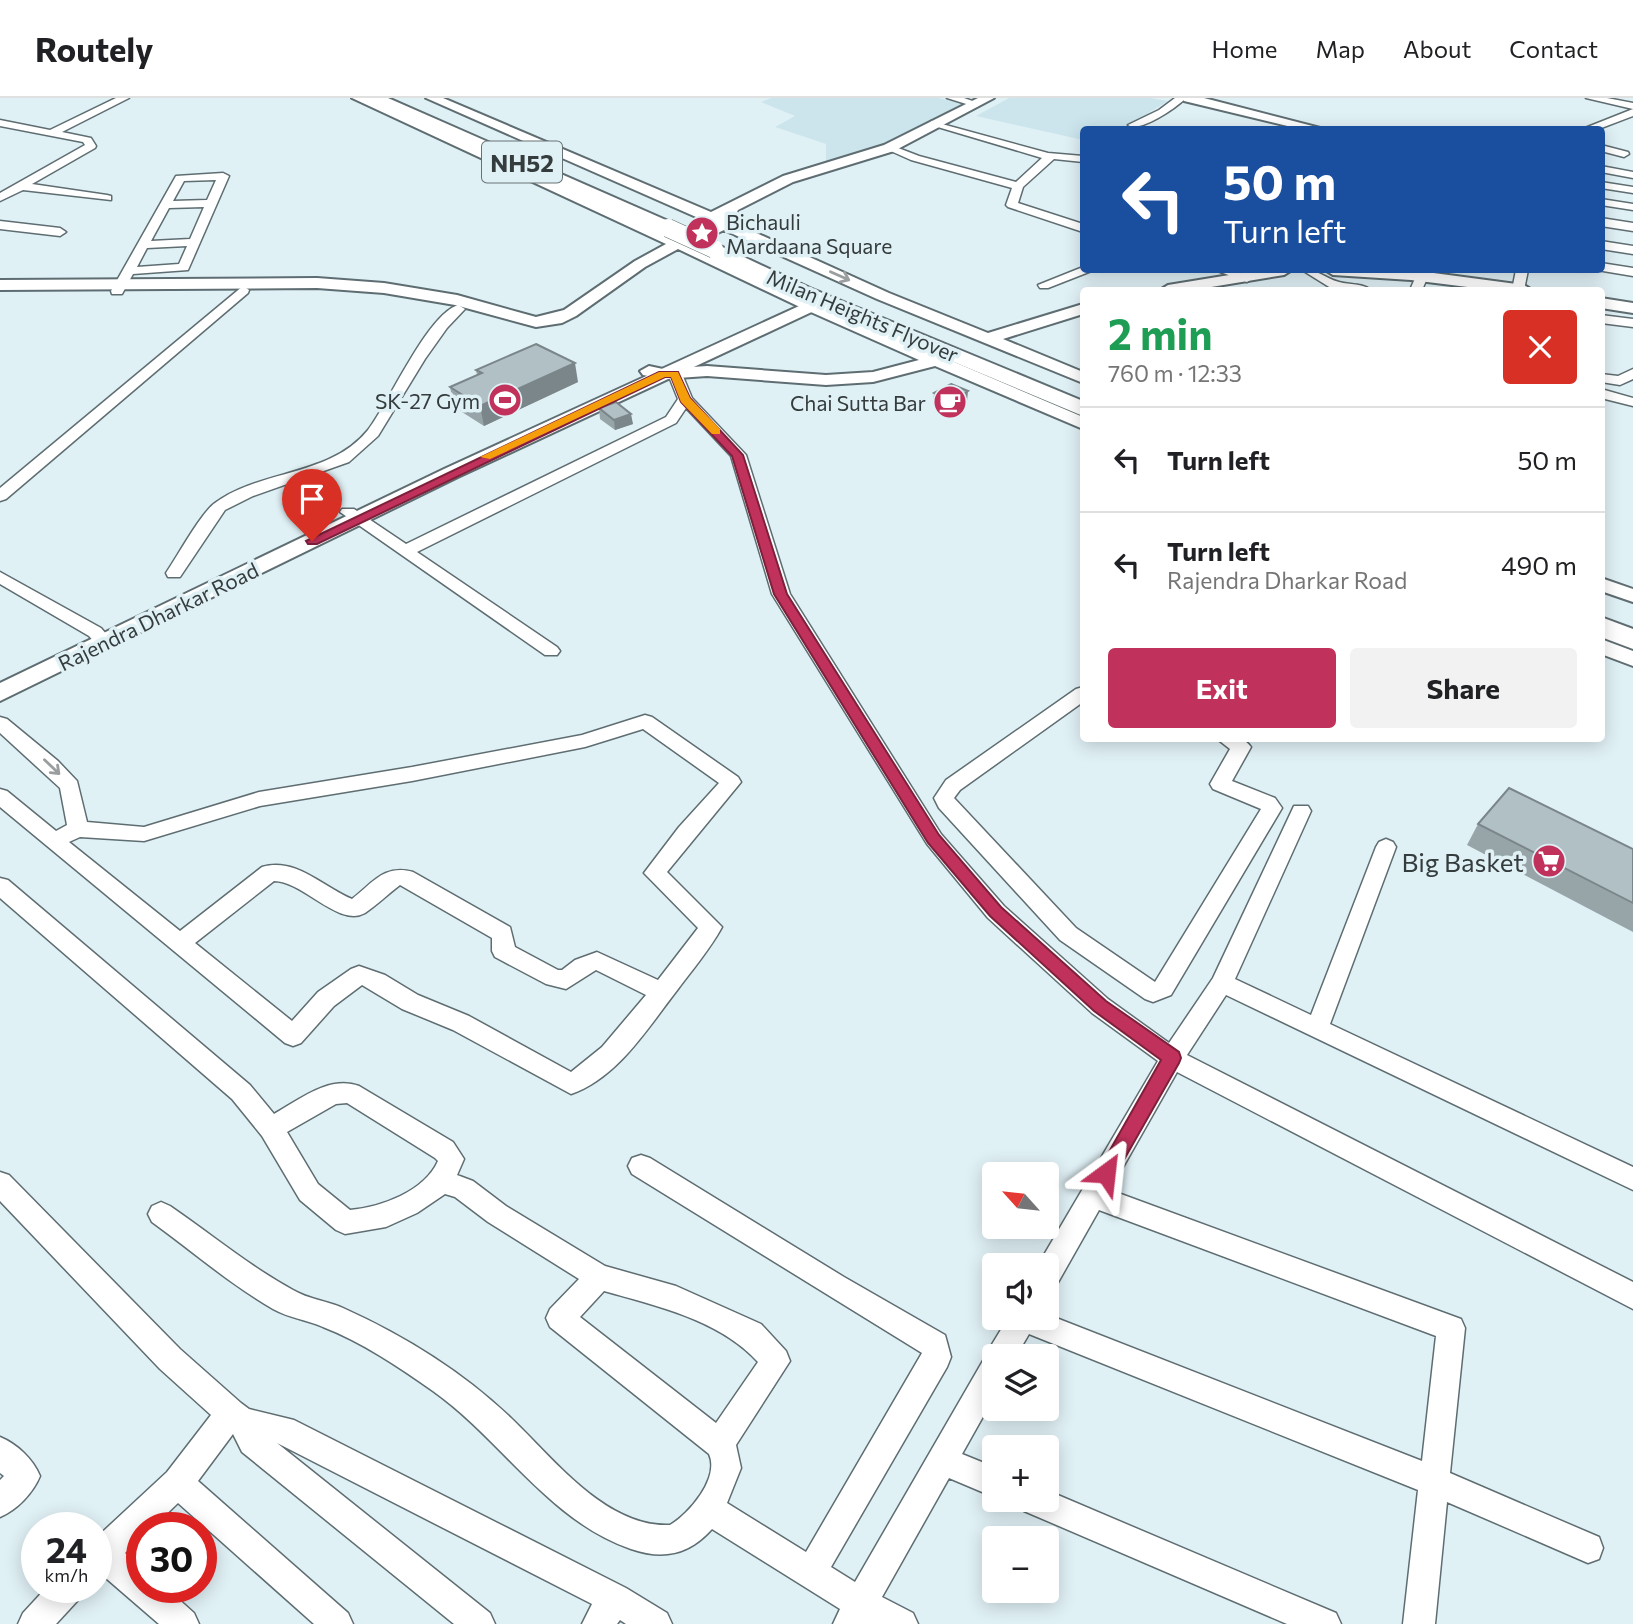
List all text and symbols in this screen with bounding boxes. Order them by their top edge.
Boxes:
text: Routely [35,28,153,69]
text: Home [1212,34,1278,63]
text: Map [1316,34,1365,63]
text: About [1403,34,1471,63]
text: Contact [1509,34,1598,63]
road number: NH52 [482,141,562,182]
text: 50 m [1223,150,1336,210]
icon: left [1108,154,1199,245]
place label: Bichauli Mardaana Square [726,209,892,258]
text: Turn left [1223,210,1347,250]
place icon: Bichauli Mardaana Square [683,214,721,252]
street label: Milan Heights Flyover [763,263,963,367]
one-way arrow [830,271,851,284]
text: 2 min [1108,307,1213,359]
button: close [1503,310,1577,384]
text: 760 m · 12:33 [1108,359,1242,387]
sports icon: SK-27 Gym [486,381,524,419]
cafe icon: Chai Sutta Bar [931,383,969,421]
place label: SK-27 Gym [375,388,480,413]
place label: Chai Sutta Bar [790,390,926,415]
icon: left [1108,441,1146,479]
text: Turn left [1167,444,1270,475]
text: 50 m [1517,444,1577,475]
pin [282,469,342,541]
icon: arrive [293,480,331,518]
text: Turn left [1167,535,1270,566]
icon: left [1108,546,1146,584]
text: 490 m [1501,549,1577,580]
street label: Rajendra Dharkar Road [54,557,262,675]
text: Rajendra Dharkar Road [1167,566,1407,594]
button: Exit [1108,648,1336,728]
button: Share [1350,648,1577,728]
one-way arrow [43,759,60,776]
supermarket icon: Big Basket [1530,842,1568,880]
place label: Big Basket [1402,846,1524,877]
position arrow [1069,1136,1143,1210]
north arrow [982,1162,1059,1239]
map controls [982,1162,1059,1603]
button: sound [982,1253,1059,1330]
button: layers [982,1344,1059,1421]
button: + [982,1435,1059,1512]
speed limit sign: 30 [126,1512,217,1603]
button: − [982,1526,1059,1603]
text: 24 [46,1527,87,1570]
text: km/h [45,1564,88,1586]

